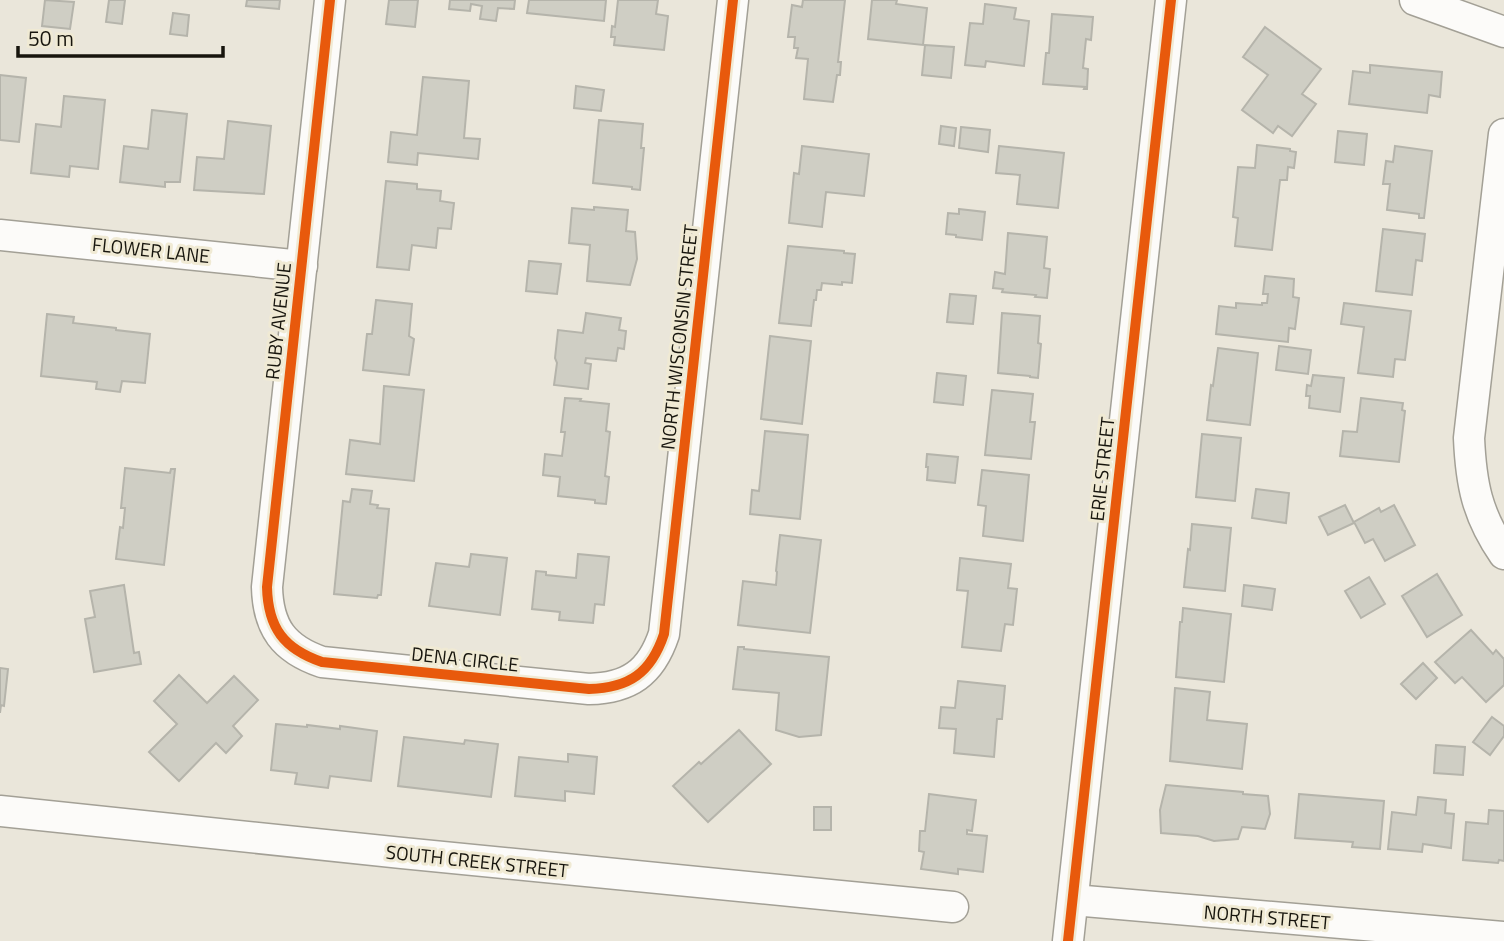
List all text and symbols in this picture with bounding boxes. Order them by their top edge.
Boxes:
scale bar [18,14,222,58]
text: 50 m [28,22,74,54]
street label: NORTH WISCONSIN STREET [652,223,705,451]
street label: FLOWER LANE [91,229,211,270]
street label: RUBY AVENUE [257,261,298,381]
street label: ERIE STREET [1082,415,1121,522]
street label: DENA CIRCLE [410,638,520,679]
street label: SOUTH CREEK STREET [384,837,570,884]
street label: NORTH STREET [1203,897,1332,936]

